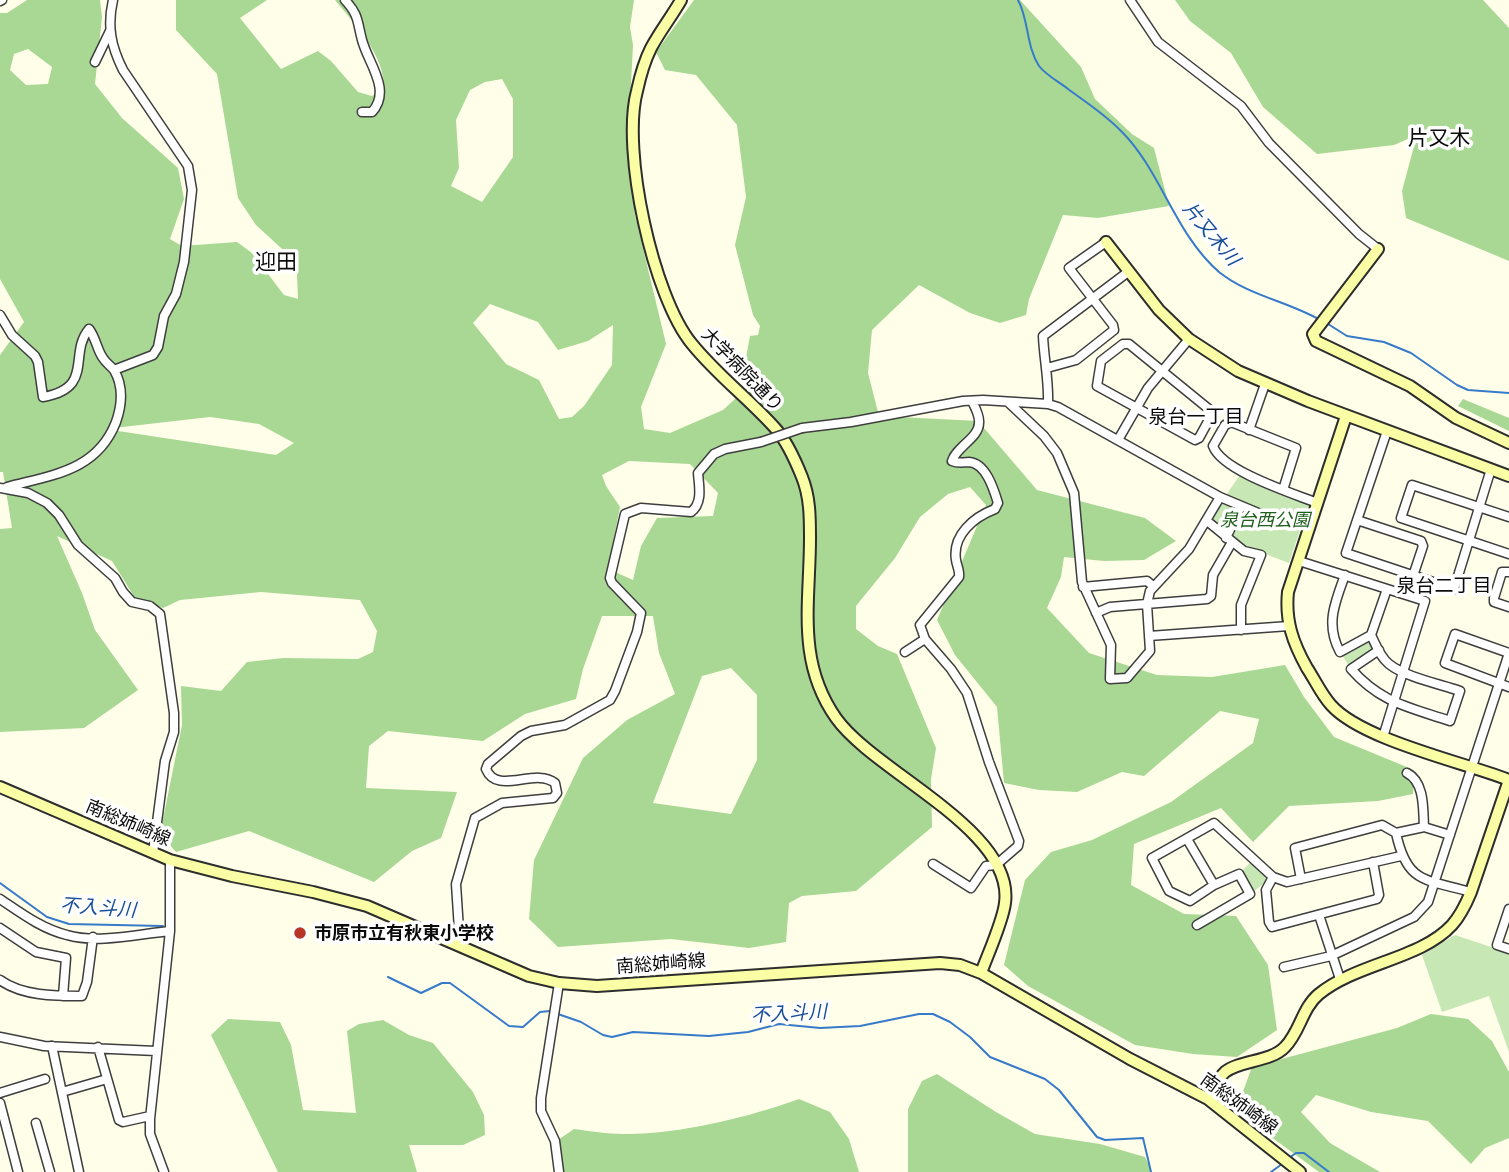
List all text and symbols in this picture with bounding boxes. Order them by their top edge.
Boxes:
district label: 片又木 [1408,126,1470,152]
water label: 片又木川 [1178,198,1244,270]
district label: 迎田 [255,250,297,276]
street label: 大学病院通り [697,324,787,416]
district label: 泉台一丁目 [1149,406,1243,428]
park label: 泉台西公園 [1220,509,1310,531]
district label: 泉台二丁目 [1397,575,1491,597]
street label: 南総姉崎線 [82,795,174,851]
water label: 不入斗川 [59,894,137,922]
place label: 市原市立有秋東小学校 [314,922,494,944]
marker: 市原市立有秋東小学校 [292,925,308,941]
street label: 南総姉崎線 [615,950,707,978]
water label: 不入斗川 [750,1001,828,1027]
street label: 南総姉崎線 [1196,1069,1282,1139]

